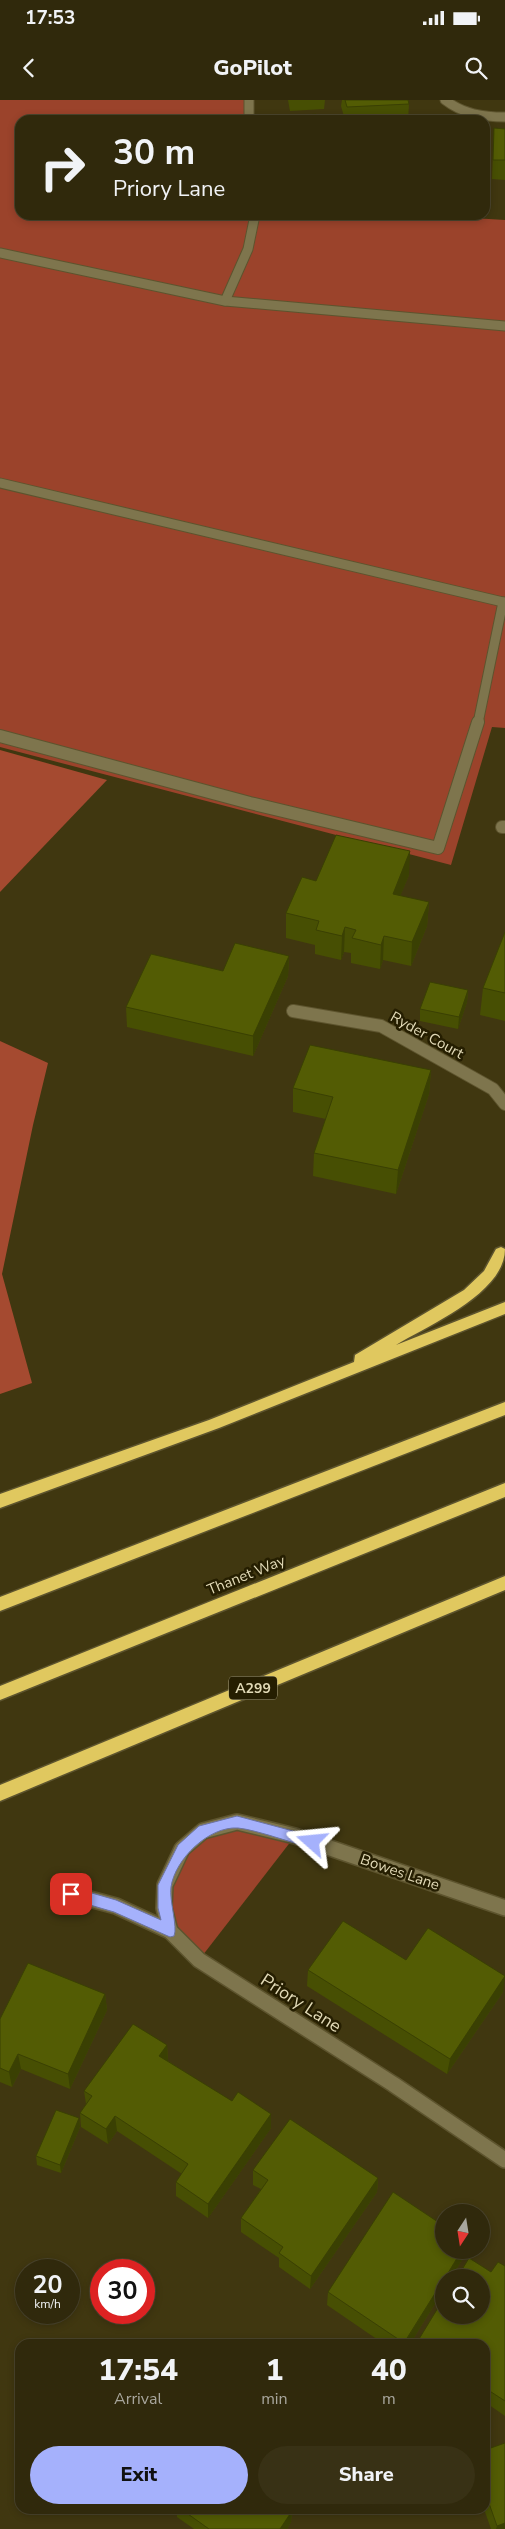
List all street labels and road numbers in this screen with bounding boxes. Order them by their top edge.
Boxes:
street label: Ryder Court [387,1007,468,1064]
street label: Thanet Way [204,1550,288,1600]
road number: A299 [229,1676,277,1700]
street label: Bowes Lane [358,1849,442,1895]
street label: Priory Lane [256,1968,346,2038]

